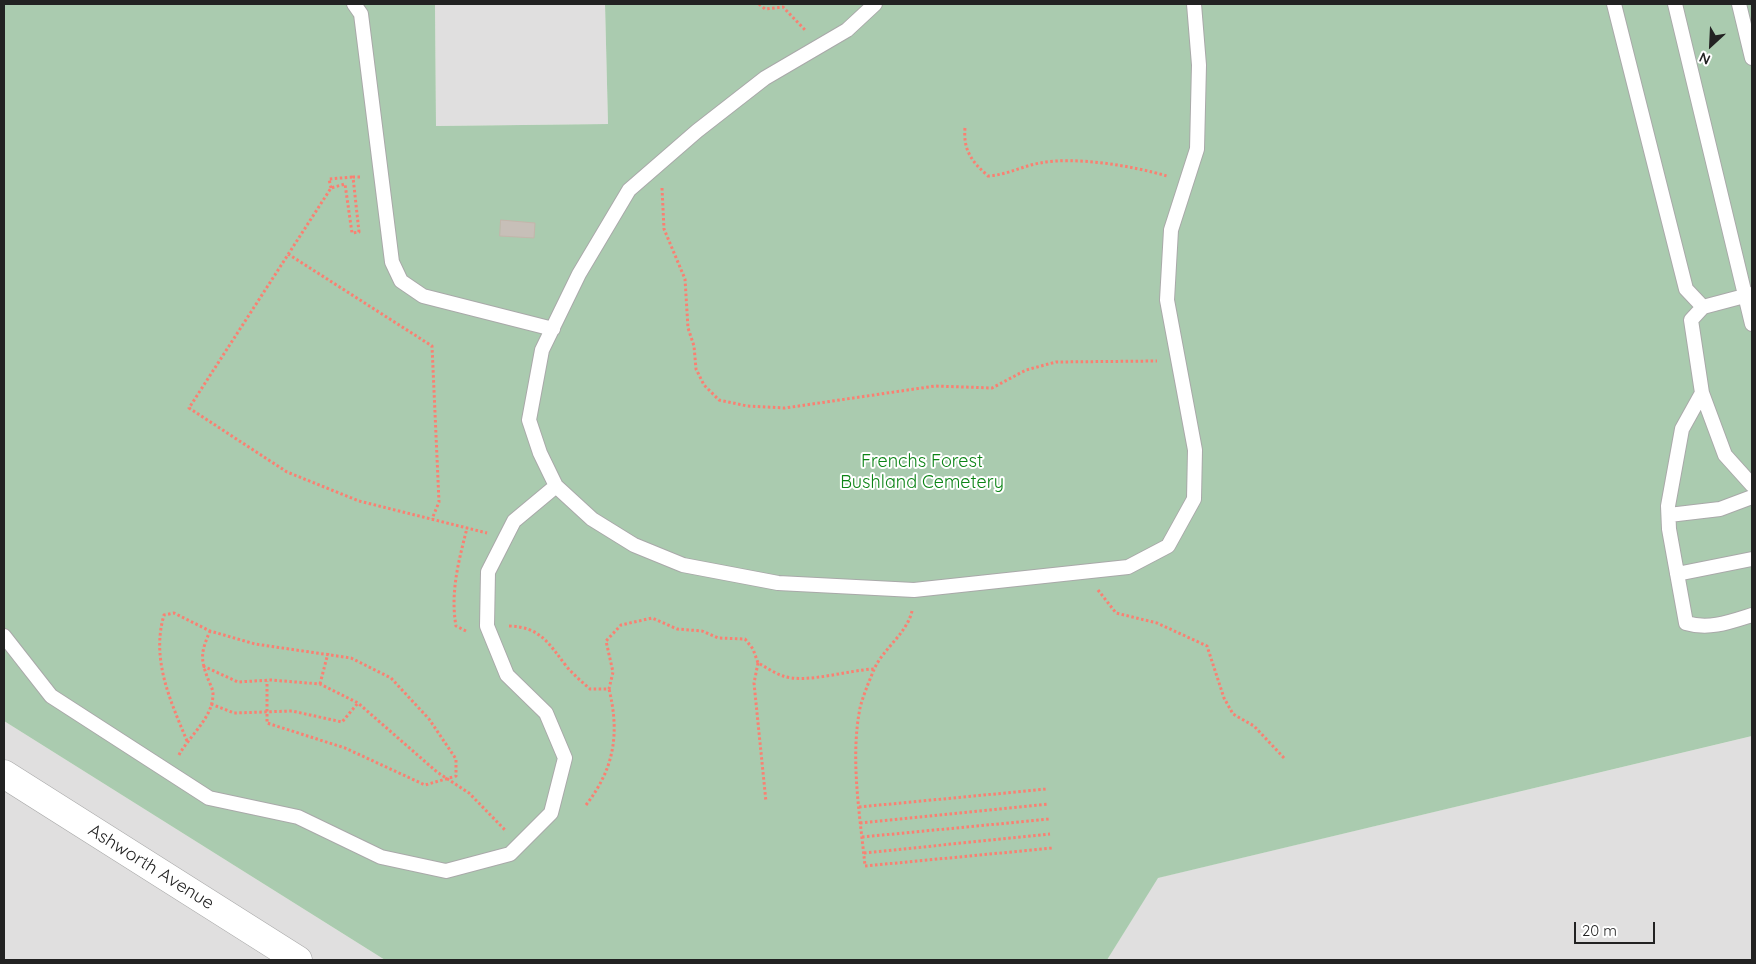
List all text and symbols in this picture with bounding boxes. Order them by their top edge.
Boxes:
north arrow [1686,20,1736,70]
text: N [1696,48,1713,69]
park label: Frenchs Forest Bushland Cemetery [840,451,1004,494]
street label: Ashworth Avenue [84,820,218,914]
scale bar [1576,912,1657,944]
text: 20 m [1582,921,1617,940]

